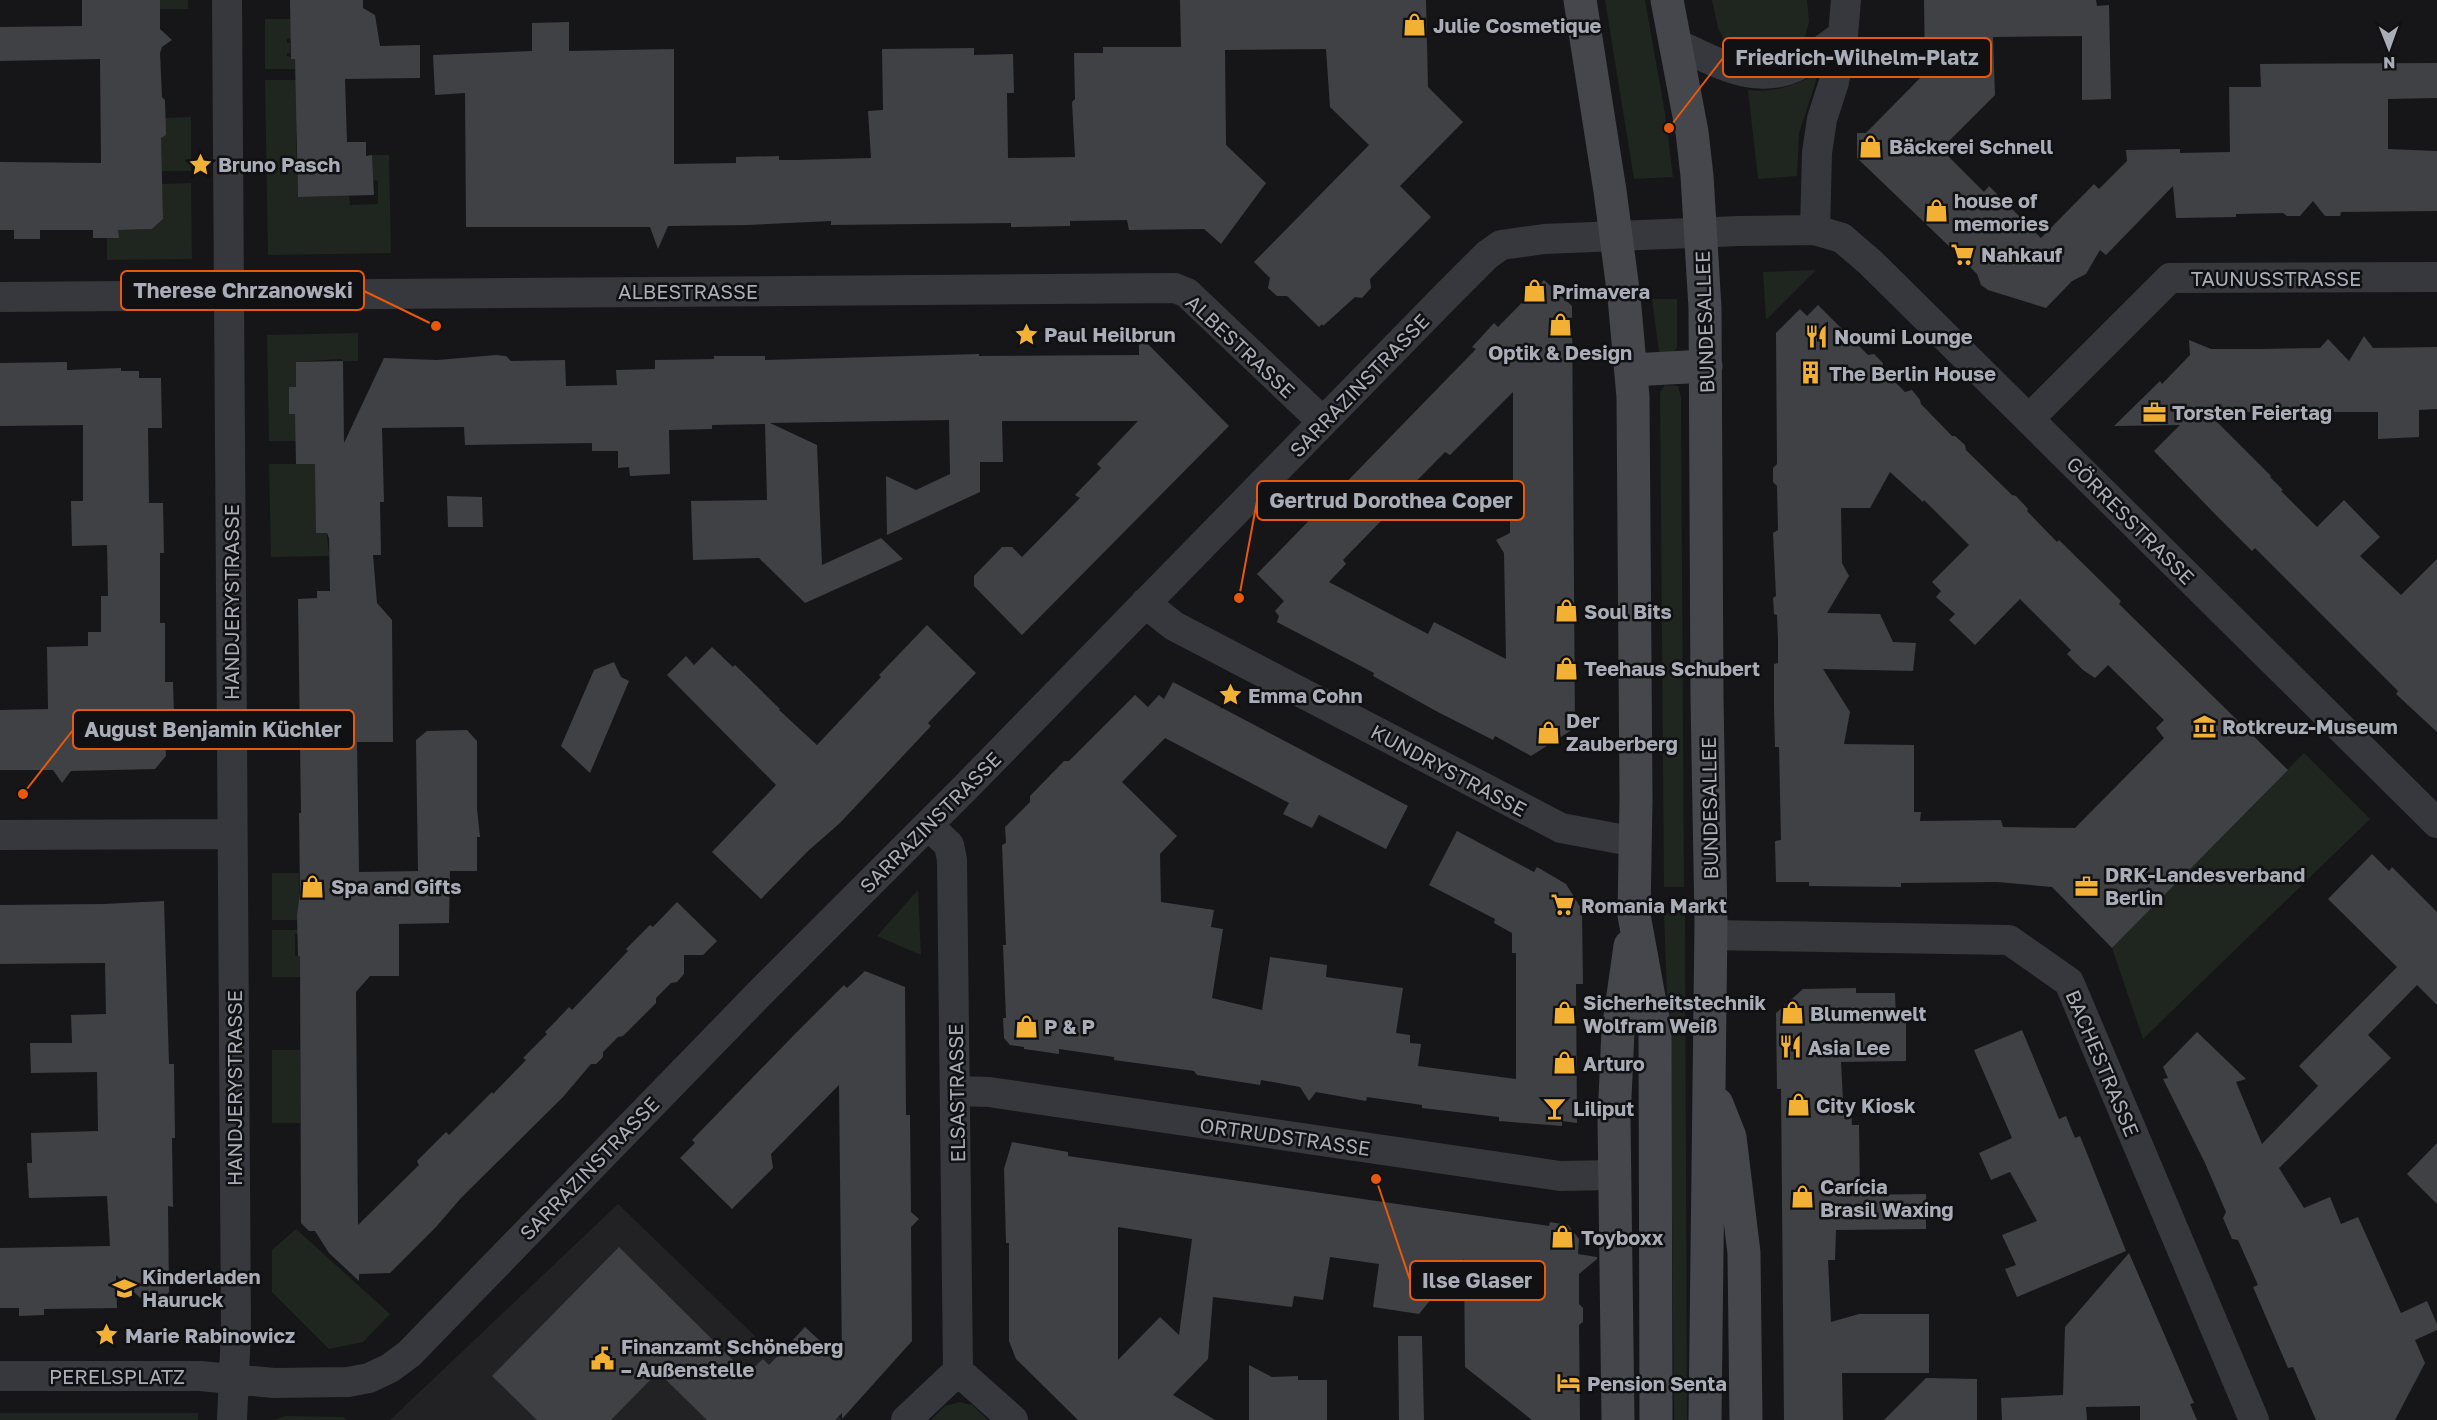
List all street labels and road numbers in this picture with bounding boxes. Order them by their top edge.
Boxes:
street label: BUNDESALLEE [1690,250,1718,394]
street label: TAUNUSSTRASSE [2191,266,2361,290]
street label: ALBESTRASSE [618,279,758,303]
street label: ALBESTRASSE [1182,289,1300,403]
street label: SARRAZINSTRASSE [1284,308,1434,462]
street label: GÖRRESSTRASSE [2062,451,2200,589]
street label: HANDJERYSTRASSE [219,504,243,700]
street label: KUNDRYSTRASSE [1367,719,1531,821]
street label: BUNDESALLEE [1696,736,1722,880]
street label: SARRAZINSTRASSE [854,746,1006,898]
street label: BACHESTRASSE [2061,986,2145,1140]
street label: HANDJERYSTRASSE [222,990,246,1186]
street label: ELSASTRASSE [943,1023,969,1163]
street label: SARRAZINSTRASSE [514,1091,664,1245]
street label: ORTRUDSTRASSE [1198,1112,1372,1160]
street label: PERELSPLATZ [49,1364,185,1388]

